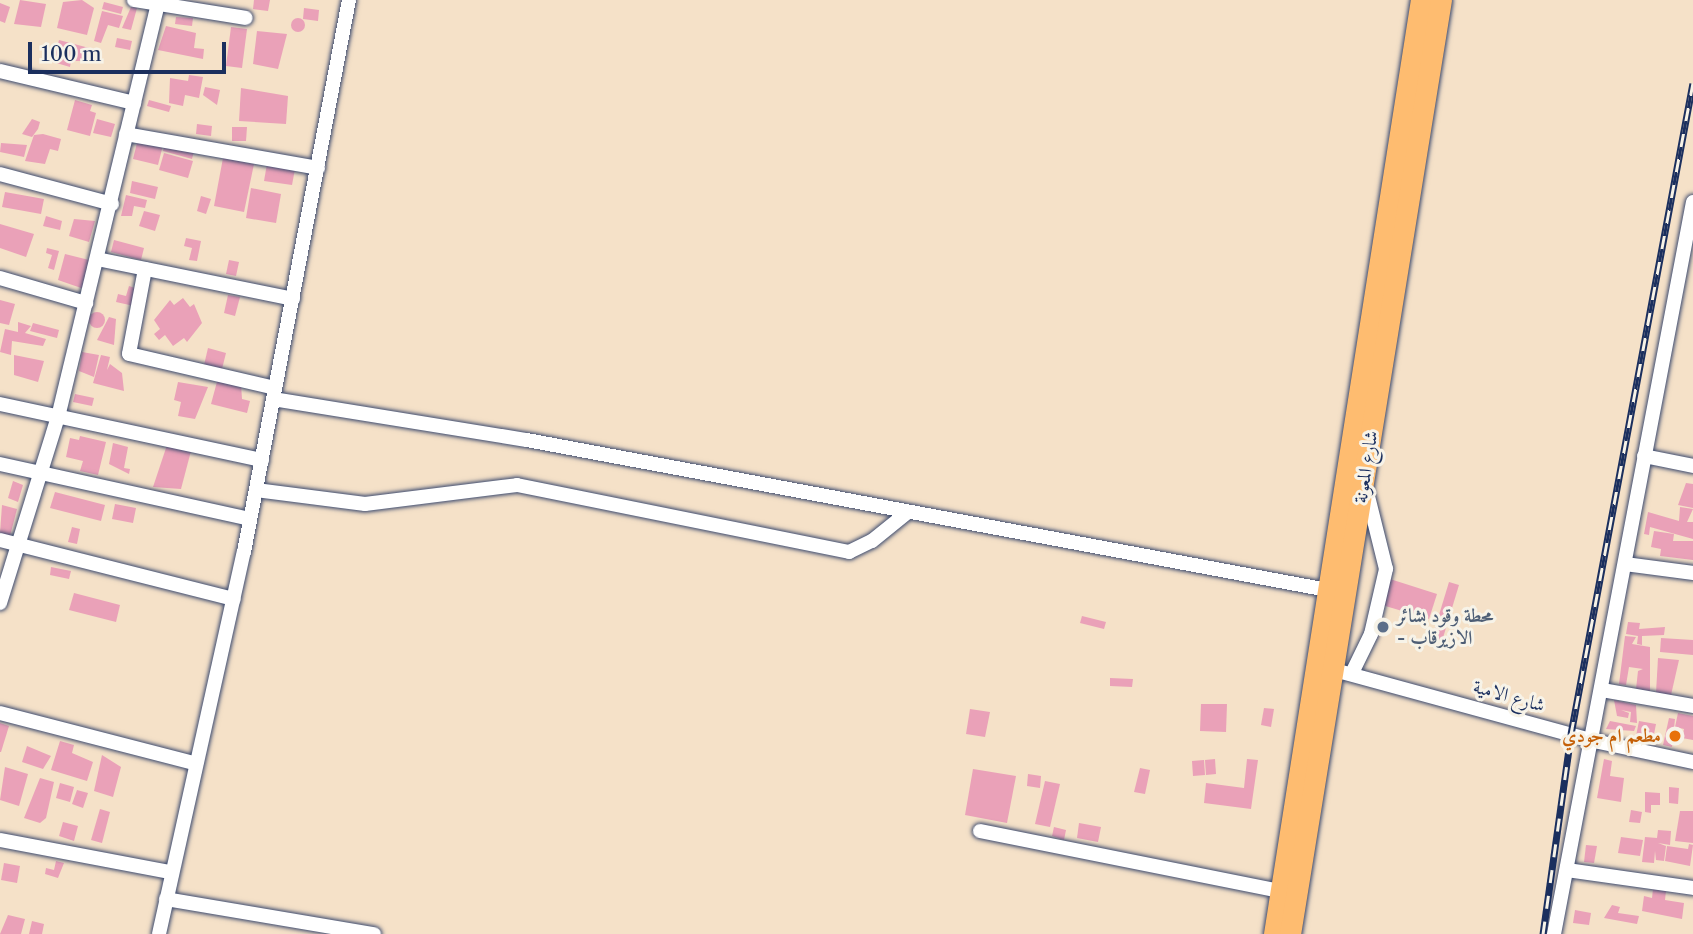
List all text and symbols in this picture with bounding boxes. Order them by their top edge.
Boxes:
scale bar [32,28,229,72]
text: 100 m [41,41,102,66]
street label: شارع المعونة [1349,429,1383,505]
place label: محطة وقود بشائر - الازيرقاب [1397,605,1493,649]
marker: محطة وقود بشائر - الازيرقاب [1375,619,1391,635]
street label: شارع الامية [1470,675,1548,717]
place label: مطعم ام جودي [1562,725,1661,747]
marker: مطعم ام جودي [1667,728,1683,744]

